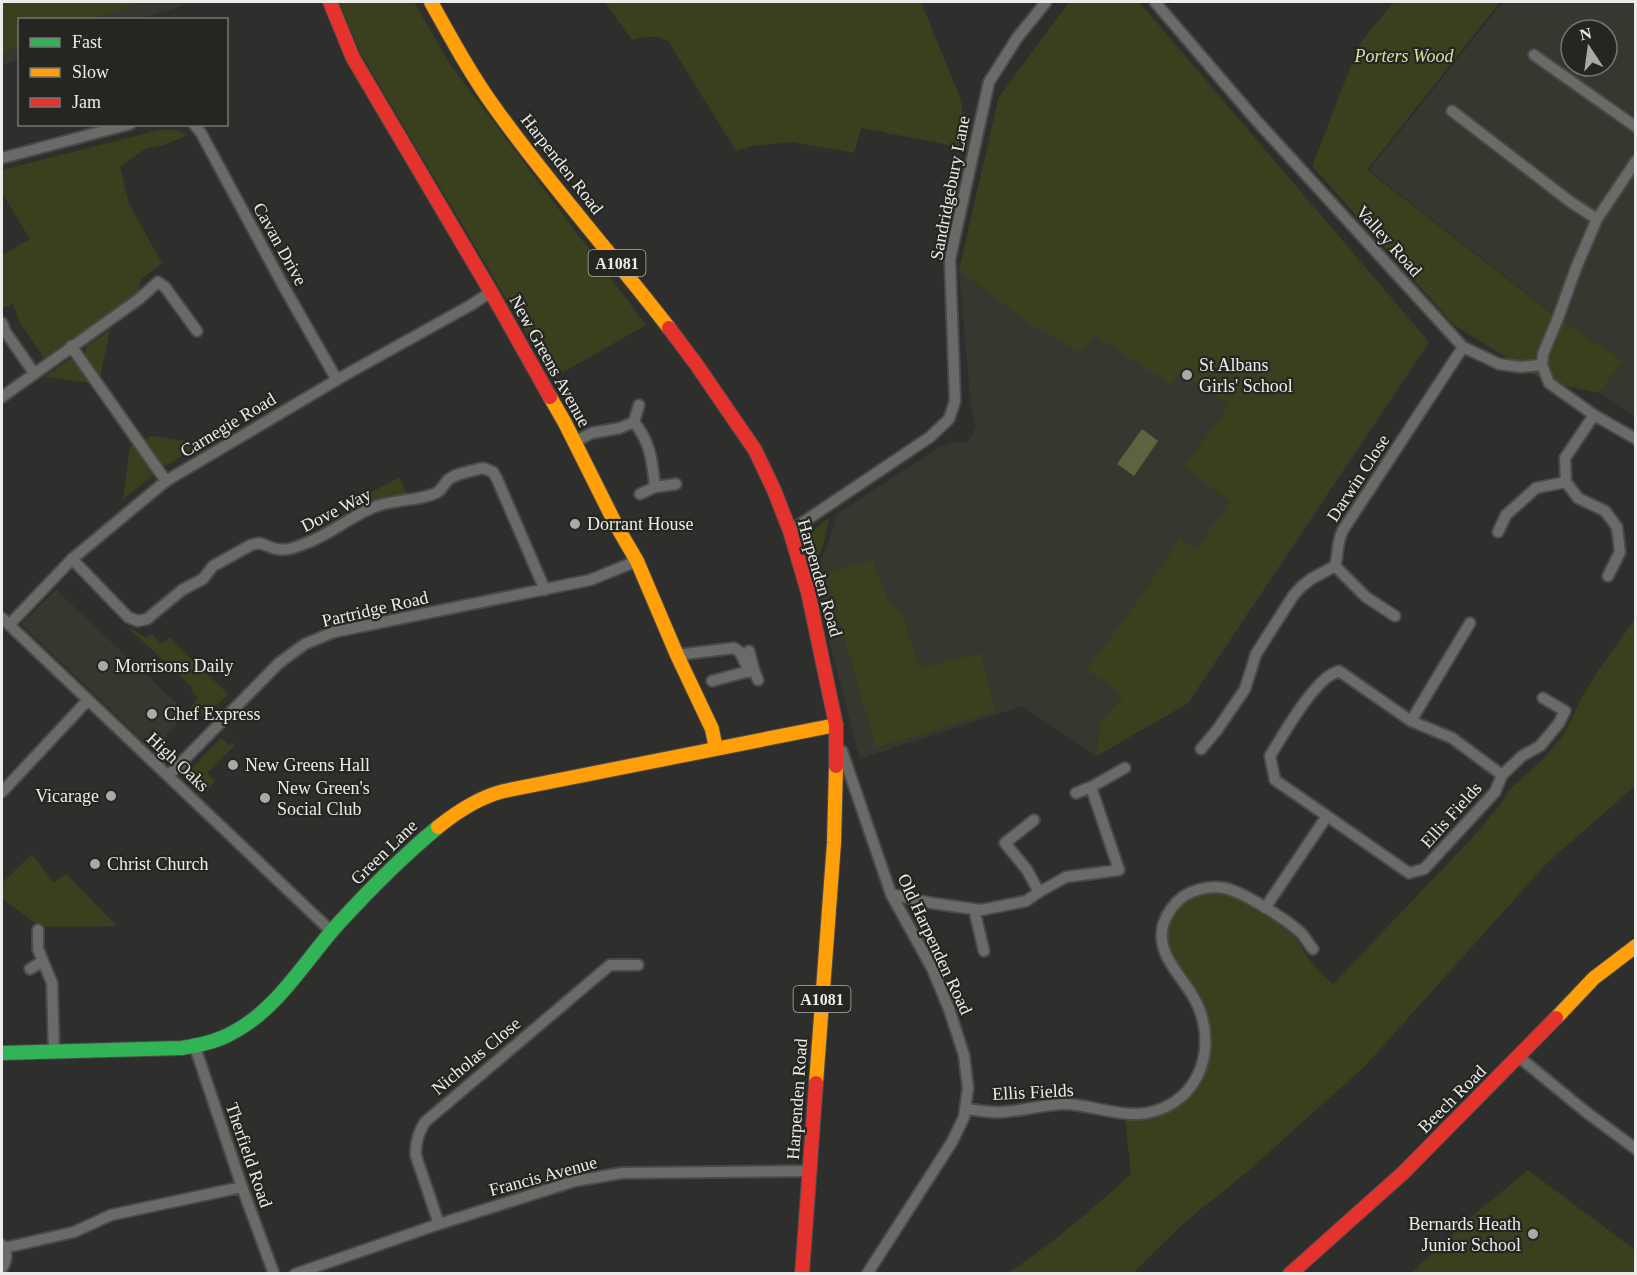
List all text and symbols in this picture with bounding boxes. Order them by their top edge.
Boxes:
legend [18,18,228,126]
north arrow [1559,18,1619,78]
text: N [1578,24,1594,43]
text: Fast [72,32,102,52]
park label: Porters Wood [1354,46,1454,66]
text: Slow [72,62,109,82]
text: Jam [72,92,101,112]
street label: Harpenden Road [517,110,607,218]
street label: Sandridgebury Lane [926,114,974,262]
street label: Cavan Drive [249,199,311,289]
street label: Valley Road [1352,201,1426,281]
road number: A1081 [588,250,646,276]
street label: New Greens Avenue [505,292,595,430]
place label: St Albans Girls' School [1199,355,1293,396]
marker: St Albans Girls' School [1180,368,1194,382]
street label: Carnegie Road [177,389,279,461]
street label: Darwin Close [1323,431,1393,525]
street label: Dove Way [298,484,374,536]
place label: Dorrant House [587,514,693,534]
marker: Dorrant House [568,517,582,531]
street label: Harpenden Road [794,517,846,639]
street label: Partridge Road [320,587,430,631]
place label: Morrisons Daily [115,656,234,676]
marker: Morrisons Daily [96,659,110,673]
place label: Chef Express [164,704,260,724]
marker: Chef Express [145,707,159,721]
street label: High Oaks [143,728,213,796]
place label: New Greens Hall [245,755,370,775]
marker: New Greens Hall [226,758,240,772]
place label: New Green's Social Club [277,778,370,819]
street label: Ellis Fields [1416,778,1486,852]
place label: Vicarage [35,786,99,806]
marker: Vicarage [104,789,118,803]
marker: New Green's Social Club [258,791,272,805]
street label: Green Lane [347,815,421,889]
place label: Christ Church [107,854,209,874]
marker: Christ Church [88,857,102,871]
street label: Old Harpenden Road [894,870,976,1018]
road number: A1081 [794,986,850,1012]
street label: Nicholas Close [428,1013,524,1099]
street label: Harpenden Road [783,1038,811,1160]
street label: Beech Road [1414,1061,1490,1137]
street label: Ellis Fields [992,1080,1074,1104]
street label: Therfield Road [222,1100,276,1210]
street label: Francis Avenue [487,1152,599,1200]
place label: Bernards Heath Junior School [1409,1214,1521,1255]
marker: Bernards Heath Junior School [1526,1227,1540,1241]

